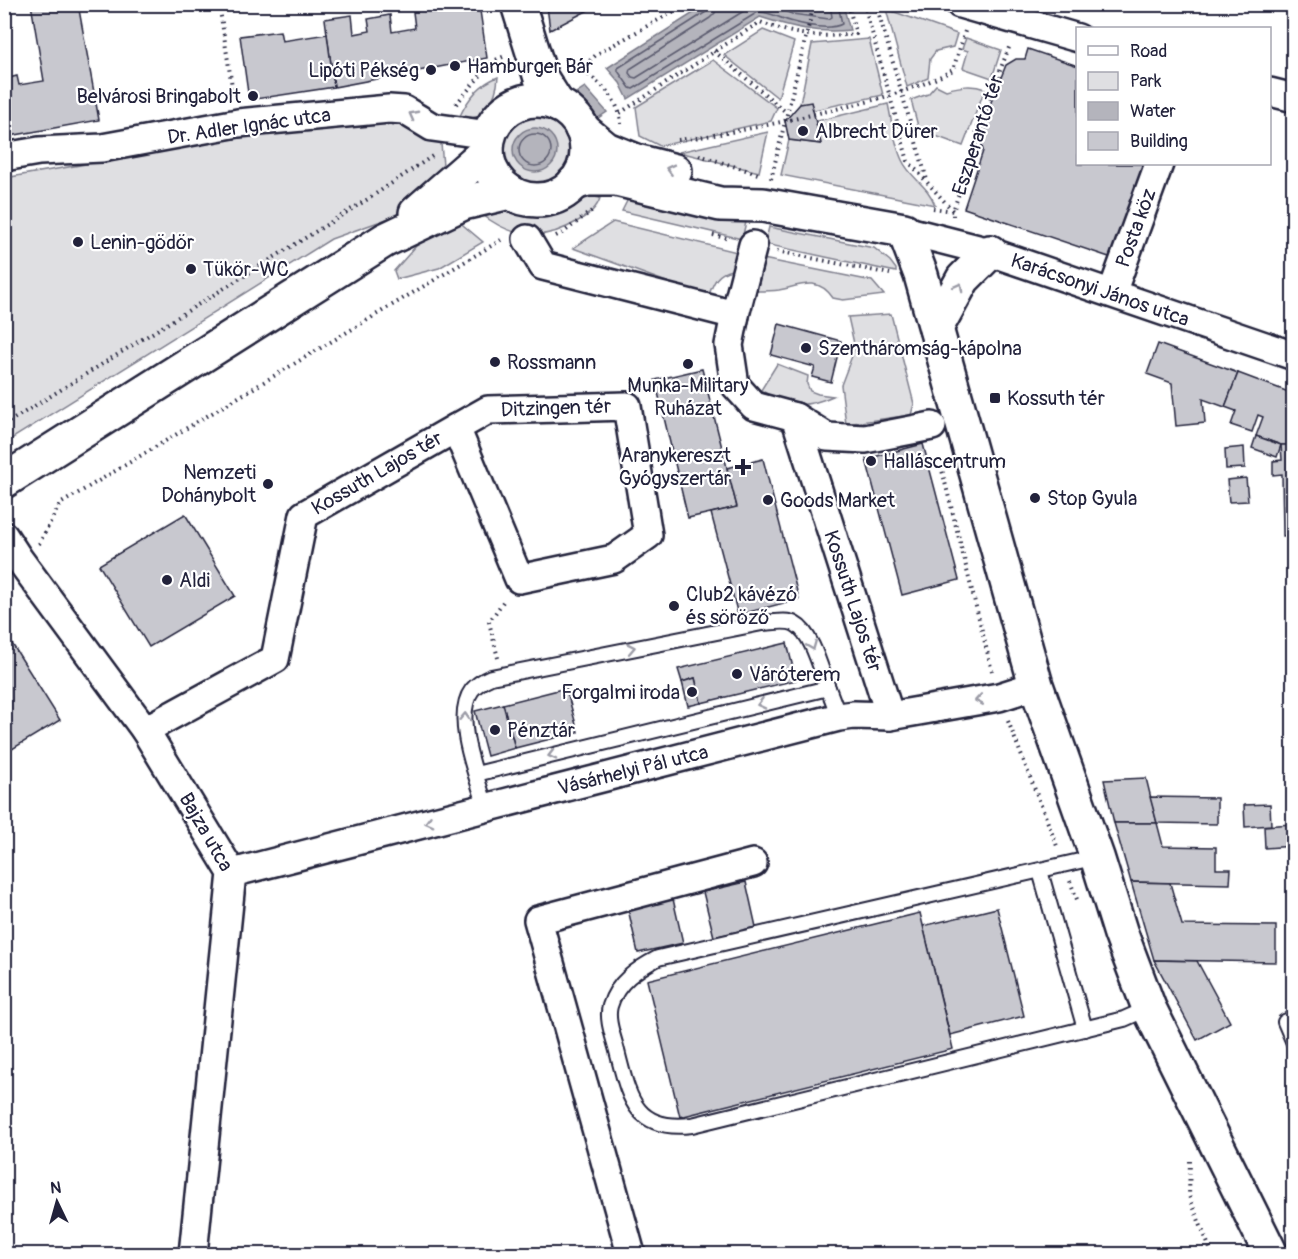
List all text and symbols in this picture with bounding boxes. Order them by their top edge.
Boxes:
legend [1076,27,1271,165]
text: Road [1130,40,1167,63]
place label: Hamburger Bár [467,54,593,79]
place label: Lipóti Pékség [308,58,419,83]
marker: Hamburger Bár [448,59,462,73]
marker: Lipóti Pékség [424,63,438,77]
text: Park [1130,70,1162,93]
street label: Eszperantó tér [947,72,1009,198]
place label: Belvárosi Bringabolt [77,84,242,109]
marker: Belvárosi Bringabolt [246,89,260,103]
text: Water [1130,100,1176,123]
street label: Dr. Adler Ignác utca [166,102,332,150]
one-way arrow [409,111,420,122]
place label: Albrecht Dürer [815,119,938,144]
marker: Albrecht Dürer [796,124,810,138]
text: Building [1130,130,1188,153]
one-way arrow [665,164,675,177]
street label: Posta köz [1110,185,1162,271]
place label: Lenin-gödör [90,230,194,255]
marker: Lenin-gödör [71,235,85,249]
street label: Karácsonyi János utca [1007,248,1193,332]
place label: Tükör-WC [203,257,289,282]
marker: Tükör-WC [184,262,198,276]
one-way arrow [952,283,963,293]
place label: Szentháromság-kápolna [818,336,1022,361]
marker: Szentháromság-kápolna [799,341,813,355]
place label: Rossmann [507,350,596,375]
marker: Rossmann [488,355,502,369]
marker: Munka-Military Ruházat [681,357,695,371]
place label: Munka-Military Ruházat [627,373,749,421]
place label: Kossuth tér [1007,386,1105,411]
marker: Kossuth tér [988,391,1002,405]
street label: Ditzingen tér [500,394,612,422]
street label: Kossuth Lajos tér [307,425,447,521]
place label: Aranykereszt Gyógyszertár [619,443,732,491]
place label: Halláscentrum [883,449,1006,474]
marker: Halláscentrum [864,454,878,468]
place label: Nemzeti Dohánybolt [161,460,257,508]
marker: Aranykereszt Gyógyszertár [736,460,750,474]
marker: Nemzeti Dohánybolt [261,477,275,491]
place label: Stop Gyula [1047,486,1137,511]
place label: Goods Market [780,488,896,513]
marker: Stop Gyula [1028,491,1042,505]
marker: Goods Market [761,493,775,507]
street label: Kossuth Lajos tér [818,527,888,675]
place label: Aldi [179,568,210,593]
marker: Aldi [160,573,174,587]
place label: Club2 kávézó és söröző [686,582,797,630]
marker: Club2 kávézó és söröző [667,599,681,613]
one-way arrow [805,640,817,651]
one-way arrow [626,642,636,655]
place label: Váróterem [749,662,840,687]
marker: Váróterem [730,667,744,681]
place label: Forgalmi iroda [561,680,680,705]
marker: Forgalmi iroda [685,685,699,699]
one-way arrow [975,694,984,706]
one-way arrow [757,696,767,709]
one-way arrow [459,712,472,721]
place label: Pénztár [507,718,575,743]
marker: Pénztár [488,723,502,737]
street label: Vásárhelyi Pál utca [555,739,711,801]
one-way arrow [547,747,557,760]
street label: Bajza utca [173,788,239,876]
one-way arrow [424,814,434,827]
north arrow [27,1172,87,1232]
text: N [50,1178,62,1198]

